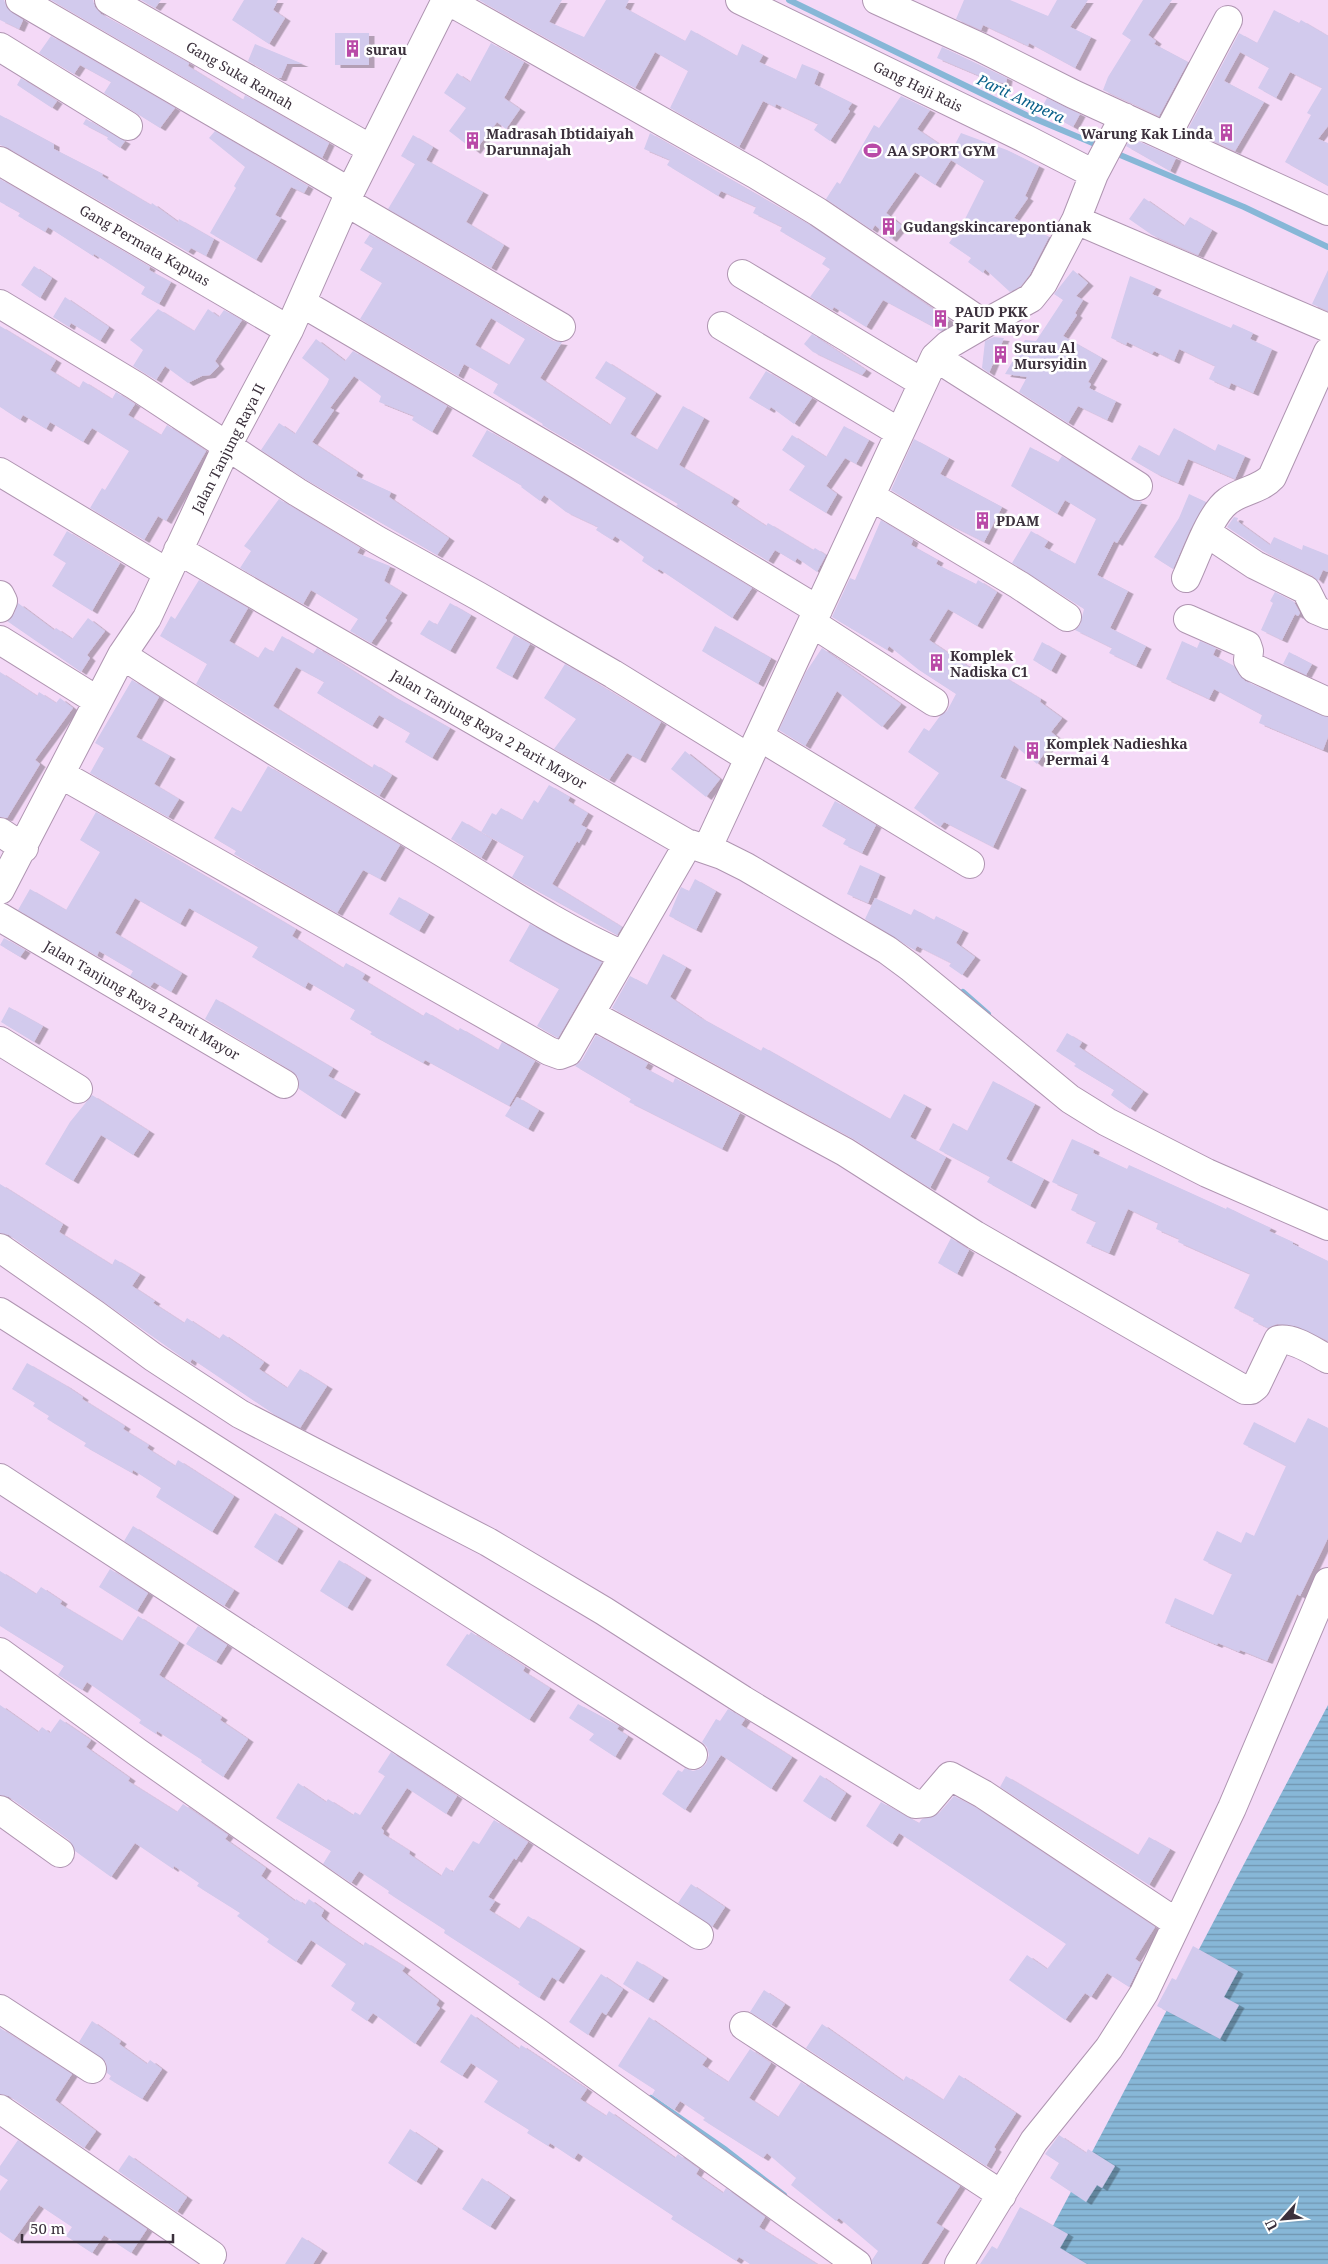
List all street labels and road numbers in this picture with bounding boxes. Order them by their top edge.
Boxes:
street label: Gang Suka Ramah [183,36,297,114]
street label: Gang Haji Rais [870,56,966,116]
street label: Gang Permata Kapuas [76,200,214,290]
street label: Jalan Tanjung Raya II [187,380,269,517]
street label: Jalan Tanjung Raya 2 Parit Mayor [387,664,591,793]
street label: Jalan Tanjung Raya 2 Parit Mayor [40,935,244,1064]

